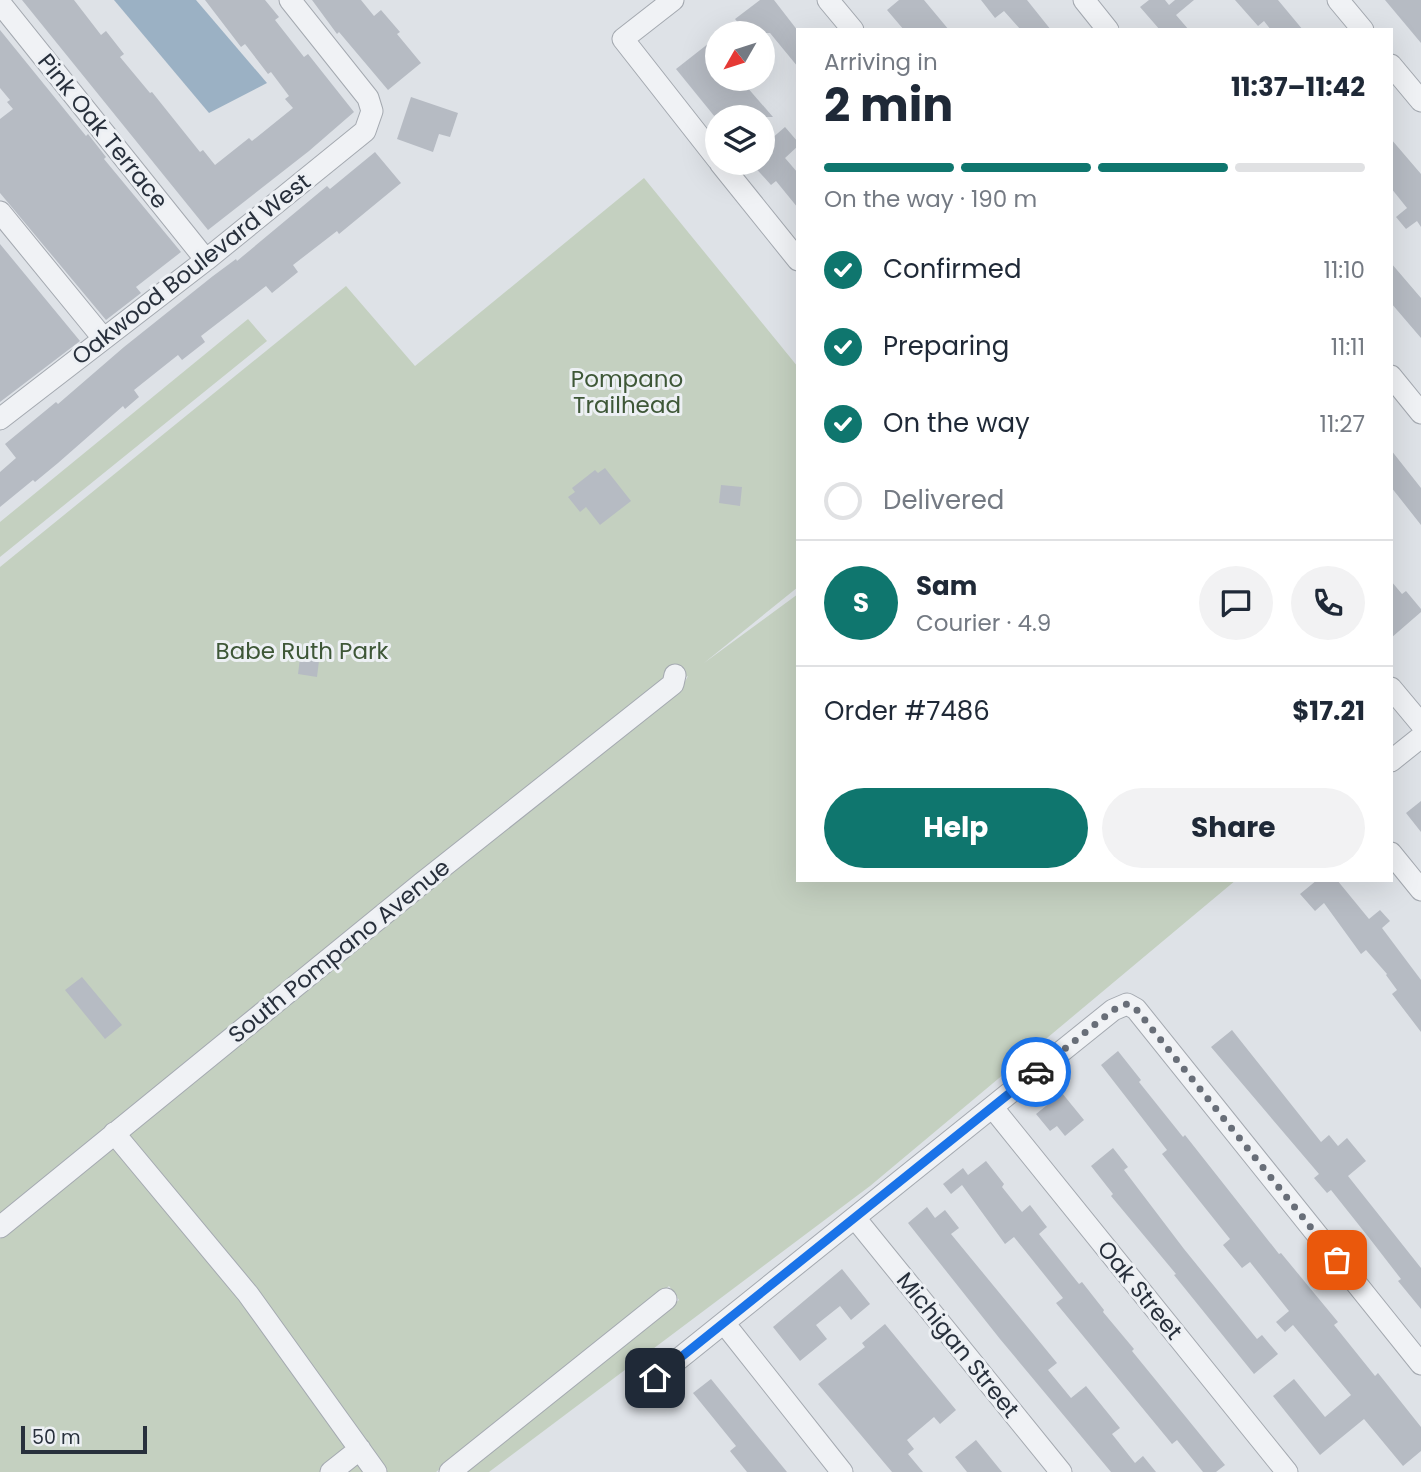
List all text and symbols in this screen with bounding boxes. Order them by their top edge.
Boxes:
north arrow [705,21,775,91]
map controls [705,21,775,175]
text: Arriving in [824,46,938,78]
street label: Pink Oak Terrace [30,47,176,215]
text: 11:37–11:42 [1231,69,1365,105]
text: 2 min [824,73,953,137]
button: layers [705,105,775,175]
street label: Oakwood Boulevard West [65,166,317,372]
text: On the way · 190 m [824,183,1037,215]
icon: check [824,251,862,289]
text: Confirmed [883,251,1021,287]
text: 11:10 [1324,254,1365,286]
icon: check [824,328,862,366]
text: Preparing [883,328,1009,364]
text: 11:11 [1331,331,1365,363]
park label: Pompano Trailhead [571,363,683,421]
icon: check [824,405,862,443]
text: On the way [883,405,1030,441]
text: 11:27 [1320,408,1365,440]
text: Delivered [883,482,1004,518]
button: chat [1199,566,1273,640]
button: phone [1291,566,1365,640]
text: Sam [916,568,977,604]
text: S [853,585,869,621]
text: Courier · 4.9 [916,607,1051,639]
park label: Babe Ruth Park [216,635,389,667]
text: Order #7486 [824,693,990,729]
text: $17.21 [1292,693,1365,729]
button: Help [824,788,1088,868]
button: Share [1102,788,1365,868]
street label: South Pompano Avenue [221,851,457,1051]
courier [1001,1037,1071,1107]
icon: car [1017,1053,1055,1091]
pin [1307,1230,1367,1290]
street label: Oak Street [1090,1234,1190,1346]
icon: bag [1318,1241,1356,1279]
street label: Michigan Street [889,1265,1027,1425]
pin [625,1348,685,1408]
icon: home [636,1359,674,1397]
scale bar [21,1423,147,1455]
text: 50 m [32,1424,81,1451]

